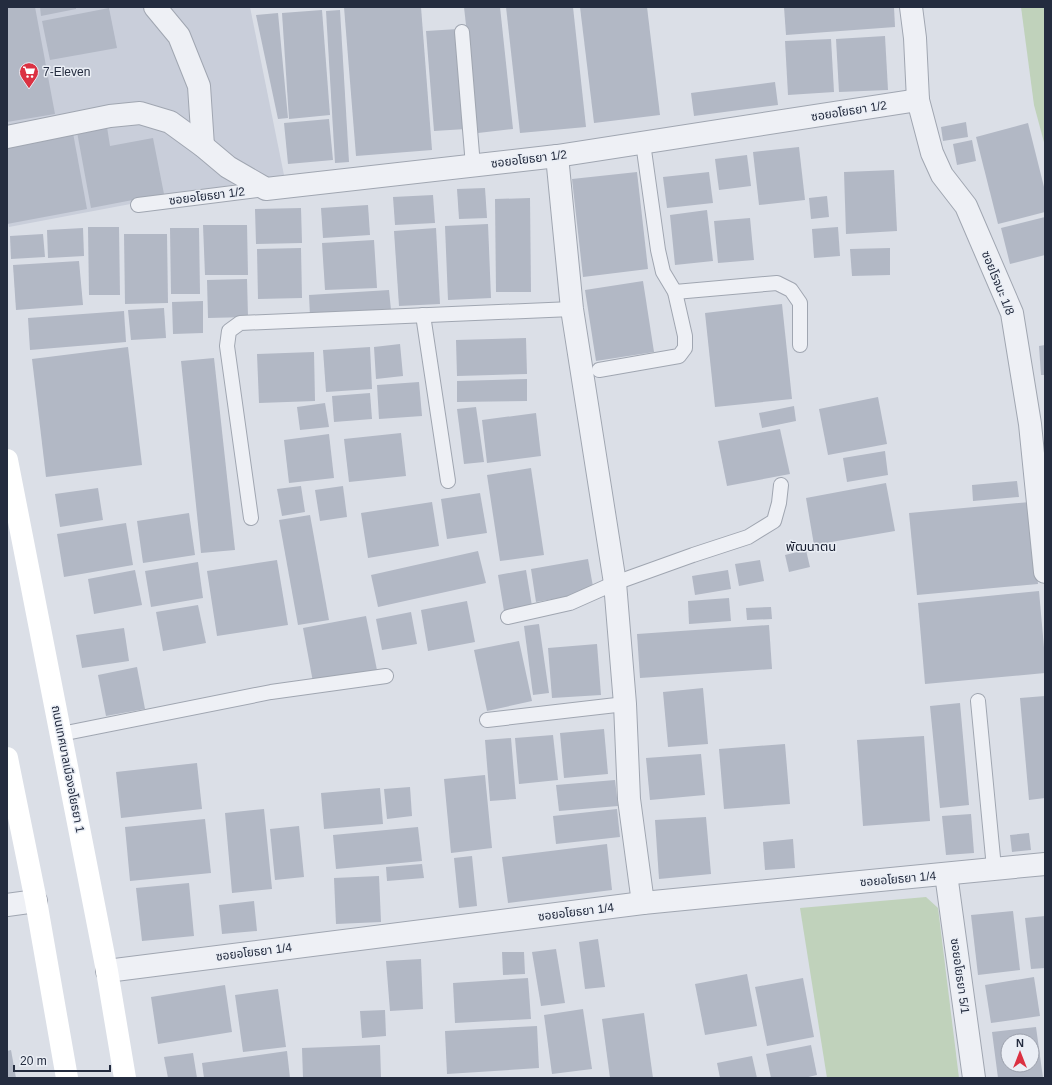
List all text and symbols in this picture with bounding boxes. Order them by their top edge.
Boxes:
supermarket icon: 7-Eleven [18,61,40,89]
place label: 7-Eleven [43,65,90,79]
street label: ซอยอโยธยา 1/2 [810,98,888,124]
street label: ซอยอโยธยา 1/2 [490,147,568,171]
street label: ซอยอโยธยา 1/2 [168,184,246,208]
street label: ซอยโรจนะ 1/8 [979,249,1017,317]
district label: พัฒนาตน [786,539,836,554]
street label: ถนนเทศบาลเมืองอโยธยา 1 [49,704,87,834]
street label: ซอยอโยธยา 1/4 [859,869,937,889]
street label: ซอยอโยธยา 1/4 [537,900,615,924]
street label: ซอยอโยธยา 5/1 [948,937,972,1015]
street label: ซอยอโยธยา 1/4 [215,940,293,964]
north arrow [1000,1033,1040,1073]
text: N [1016,1037,1024,1049]
scale bar [14,1047,110,1073]
text: 20 m [20,1054,47,1068]

